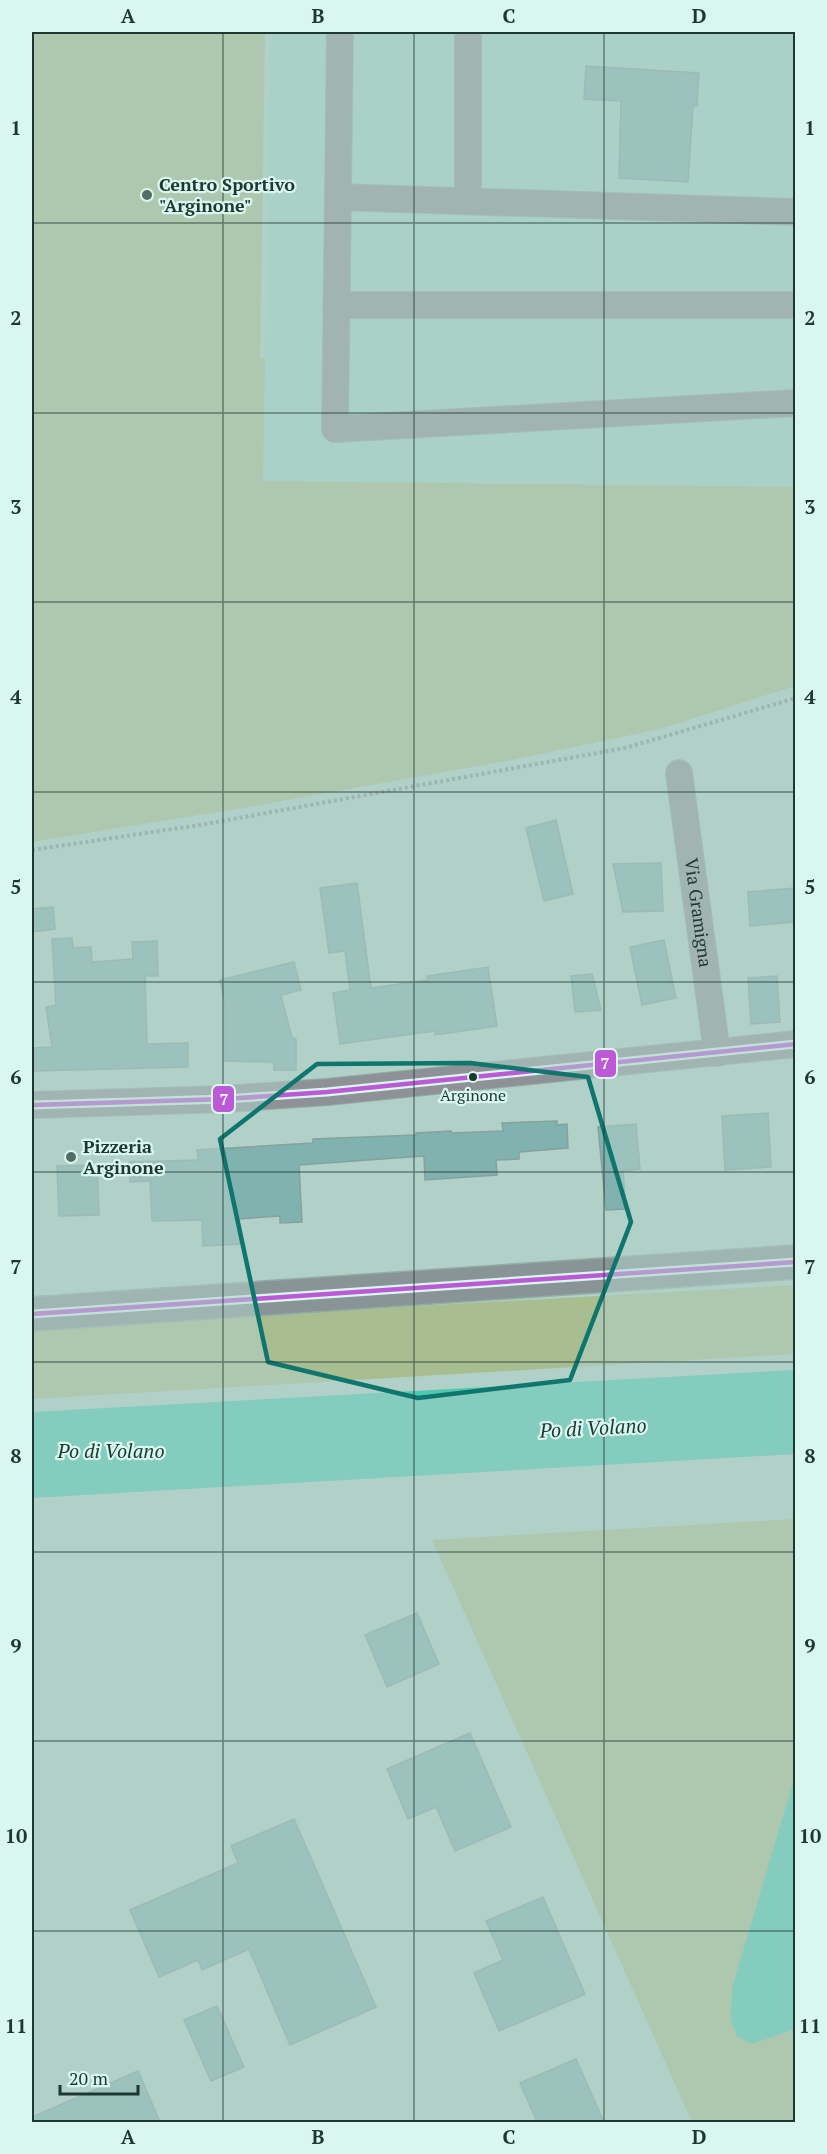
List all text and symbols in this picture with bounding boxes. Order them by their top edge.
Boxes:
text: A [121,2,136,29]
text: B [312,2,325,29]
text: C [502,2,516,29]
text: D [692,2,706,29]
text: 1 [10,114,22,141]
text: 1 [804,114,816,141]
place label: Centro Sportivo "Arginone" [159,172,295,217]
marker: Centro Sportivo "Arginone" [140,188,154,202]
text: 2 [10,304,22,331]
text: 2 [804,304,816,331]
text: 3 [10,493,22,520]
text: 3 [804,493,816,520]
text: 4 [10,683,22,710]
text: 4 [804,683,816,710]
street label: Via Gramigna [680,857,718,969]
text: 5 [10,873,22,900]
text: 5 [804,873,816,900]
line badge: 7 [594,1049,617,1078]
text: 7 [600,1052,610,1074]
text: 6 [10,1063,22,1090]
text: 6 [804,1063,816,1090]
marker: Arginone [467,1071,479,1083]
place label: Arginone [440,1084,506,1106]
line badge: 7 [212,1085,235,1113]
text: 7 [219,1088,229,1110]
place label: Pizzeria Arginone [83,1134,164,1179]
marker: Pizzeria Arginone [64,1150,78,1164]
text: 7 [10,1253,22,1280]
text: 7 [804,1253,816,1280]
water label: Po di Volano [538,1411,647,1444]
water label: Po di Volano [56,1437,165,1464]
text: 8 [10,1442,22,1469]
text: 8 [804,1442,816,1469]
text: 9 [10,1632,22,1659]
text: 9 [804,1632,816,1659]
text: 10 [5,1822,27,1849]
text: 10 [799,1822,821,1849]
text: 11 [5,2012,27,2039]
text: 11 [799,2012,821,2039]
scale bar [60,2058,138,2096]
text: 20 m [69,2066,109,2090]
text: A [121,2123,136,2150]
text: B [312,2123,325,2150]
text: C [502,2123,516,2150]
text: D [692,2123,706,2150]

